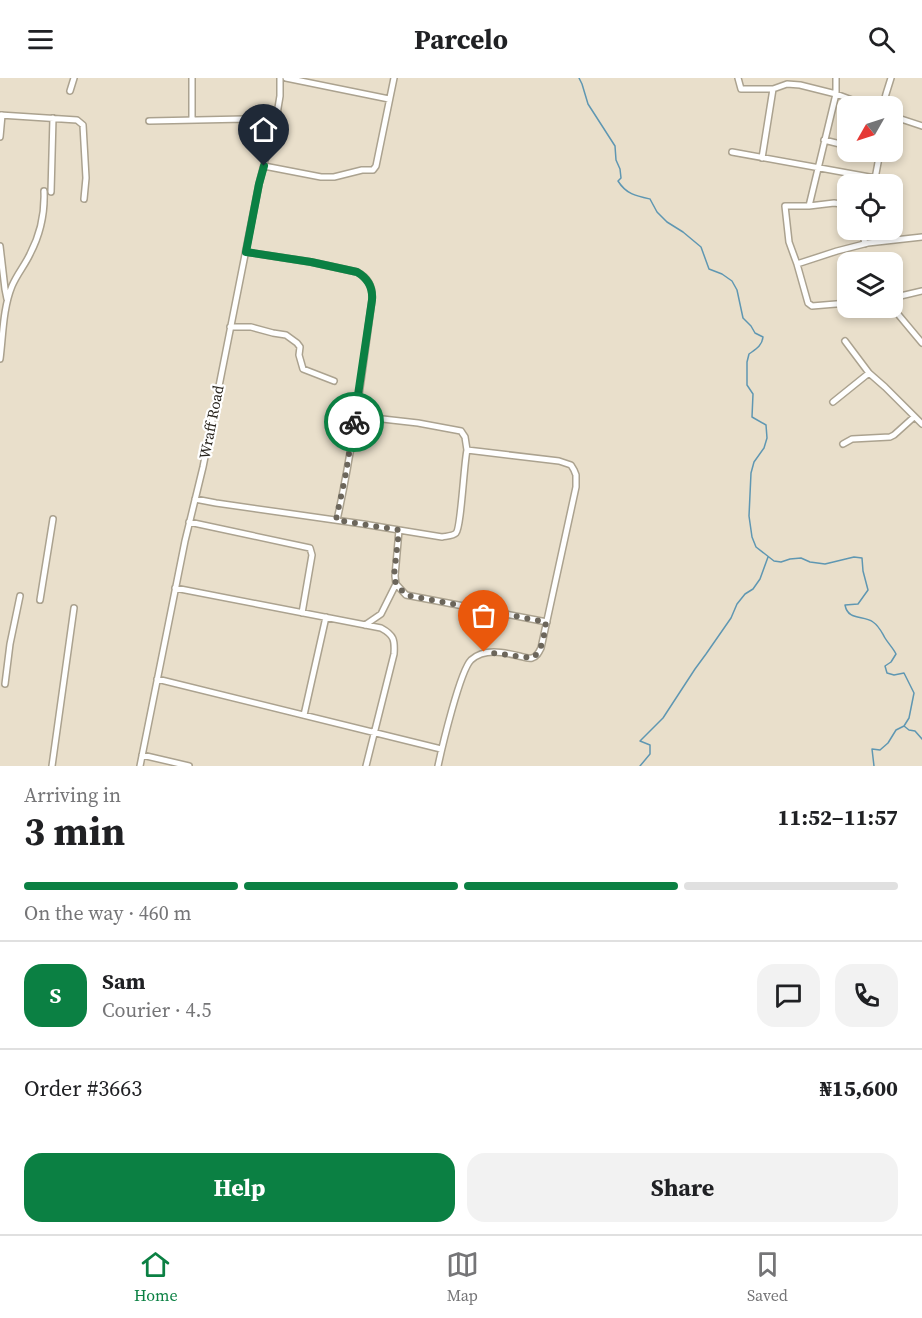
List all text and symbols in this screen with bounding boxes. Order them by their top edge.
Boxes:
text: Parcelo [414,21,508,58]
icon: menu [24,23,57,56]
icon: search [865,23,898,56]
north arrow [837,96,903,162]
map controls [837,96,903,318]
pin [238,104,289,166]
icon: home [247,113,280,146]
button: locate [837,174,903,240]
button: layers [837,252,903,318]
street label: Wraff Road [194,383,229,461]
courier [324,392,384,452]
icon: bike [338,406,371,439]
pin [458,590,509,652]
icon: bag [467,599,500,632]
text: Arriving in [24,781,121,809]
text: 11:52–11:57 [778,802,898,832]
text: 3 min [24,805,125,858]
text: On the way · 460 m [24,899,191,927]
button: chat [757,964,820,1027]
button: phone [835,964,898,1027]
text: Sam [102,966,146,996]
text: S [50,980,61,1010]
text: Courier · 4.5 [102,996,211,1024]
text: Order #3663 [24,1073,142,1103]
text: ₦15,600 [820,1073,898,1103]
button: Help [24,1153,455,1222]
button: Share [467,1153,898,1222]
tab: Home [134,1248,178,1306]
tab: Map [446,1248,479,1306]
tab: Saved [747,1248,788,1306]

